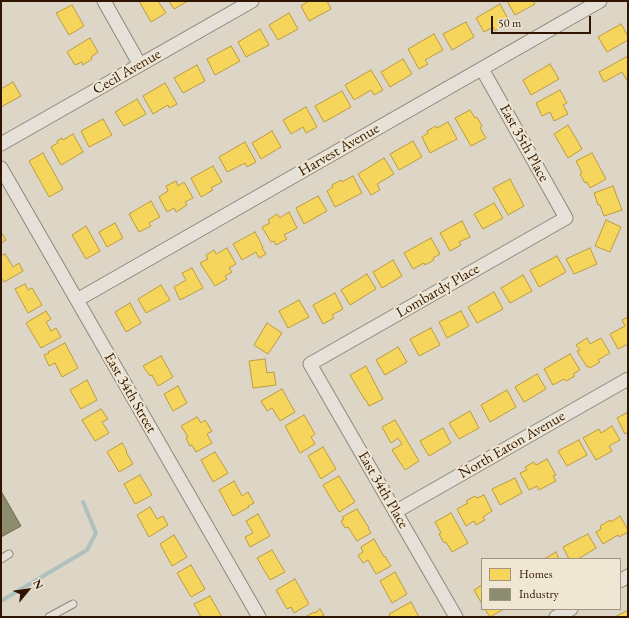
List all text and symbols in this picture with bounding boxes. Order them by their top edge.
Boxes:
scale bar [493,8,593,34]
text: 50 m [498,15,521,31]
street label: Cecil Avenue [90,45,164,99]
street label: East 35th Place [495,101,553,185]
street label: Harvest Avenue [295,120,383,180]
street label: Lombardy Place [393,260,483,322]
street label: East 34th Street [100,350,160,436]
street label: North Eaton Avenue [456,407,568,483]
street label: East 34th Place [354,448,412,532]
legend [481,558,621,610]
text: Homes [519,566,553,582]
north arrow [8,570,48,610]
text: N [30,577,47,591]
text: Industry [519,586,559,602]

